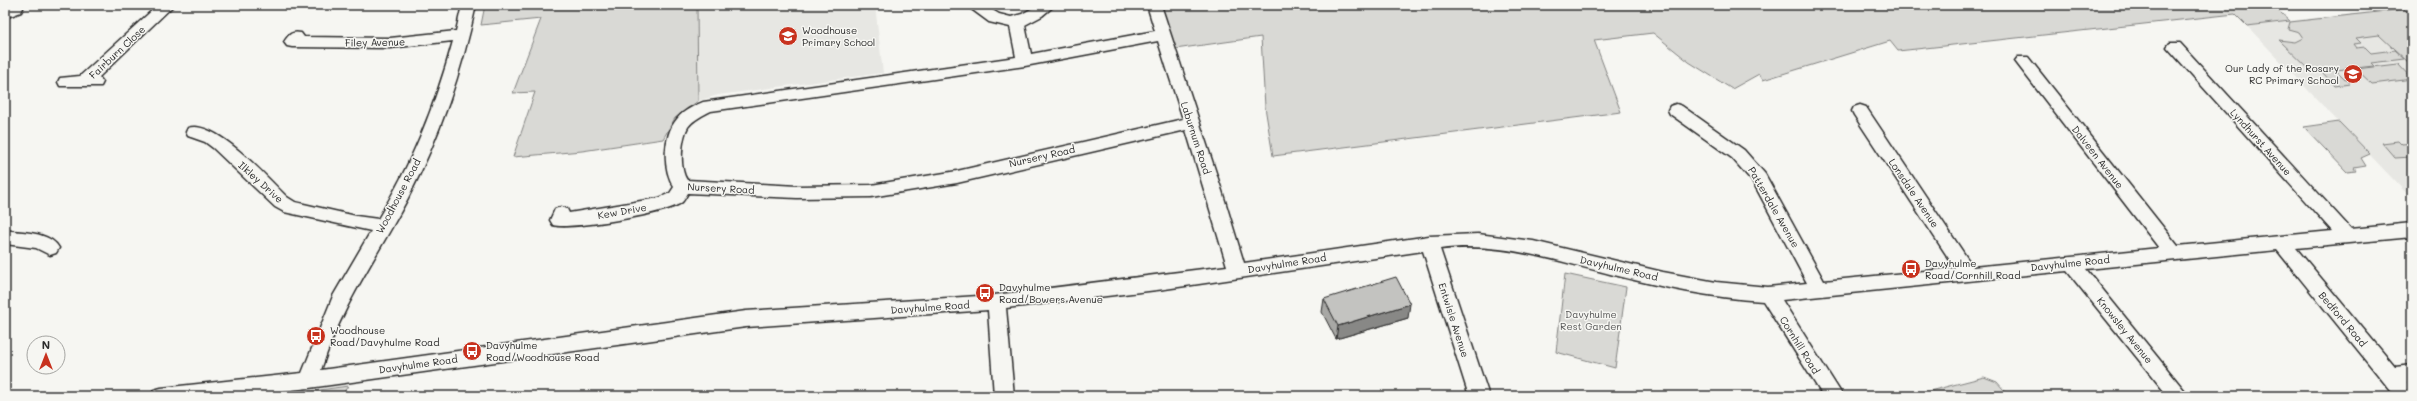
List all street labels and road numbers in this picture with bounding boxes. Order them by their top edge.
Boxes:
street label: Fairburn Close [86,22,148,82]
street label: Filey Avenue [345,34,405,50]
street label: Laburnum Road [1178,100,1214,176]
street label: Lyndhurst Avenue [2227,106,2295,178]
street label: Dalveen Avenue [2069,122,2127,192]
street label: Nursery Road [1008,142,1076,170]
street label: Woodhouse Road [372,156,424,236]
street label: Lonsdale Avenue [1886,156,1942,230]
street label: Ilkley Drive [236,158,286,206]
street label: Patterdale Avenue [1745,164,1803,250]
street label: Nursery Road [687,179,755,197]
street label: Kew Drive [596,200,648,222]
street label: Davyhulme Road [1247,250,1327,276]
street label: Davyhulme Road [1579,252,1659,284]
street label: Davyhulme Road [2030,252,2110,274]
street label: Entwisle Avenue [1435,281,1473,359]
street label: Bedford Road [2316,288,2370,350]
street label: Knowsley Avenue [2094,294,2156,366]
street label: Davyhulme Road [890,297,970,317]
street label: Cornhill Road [1777,314,1823,376]
street label: Davyhulme Road [378,352,458,376]

